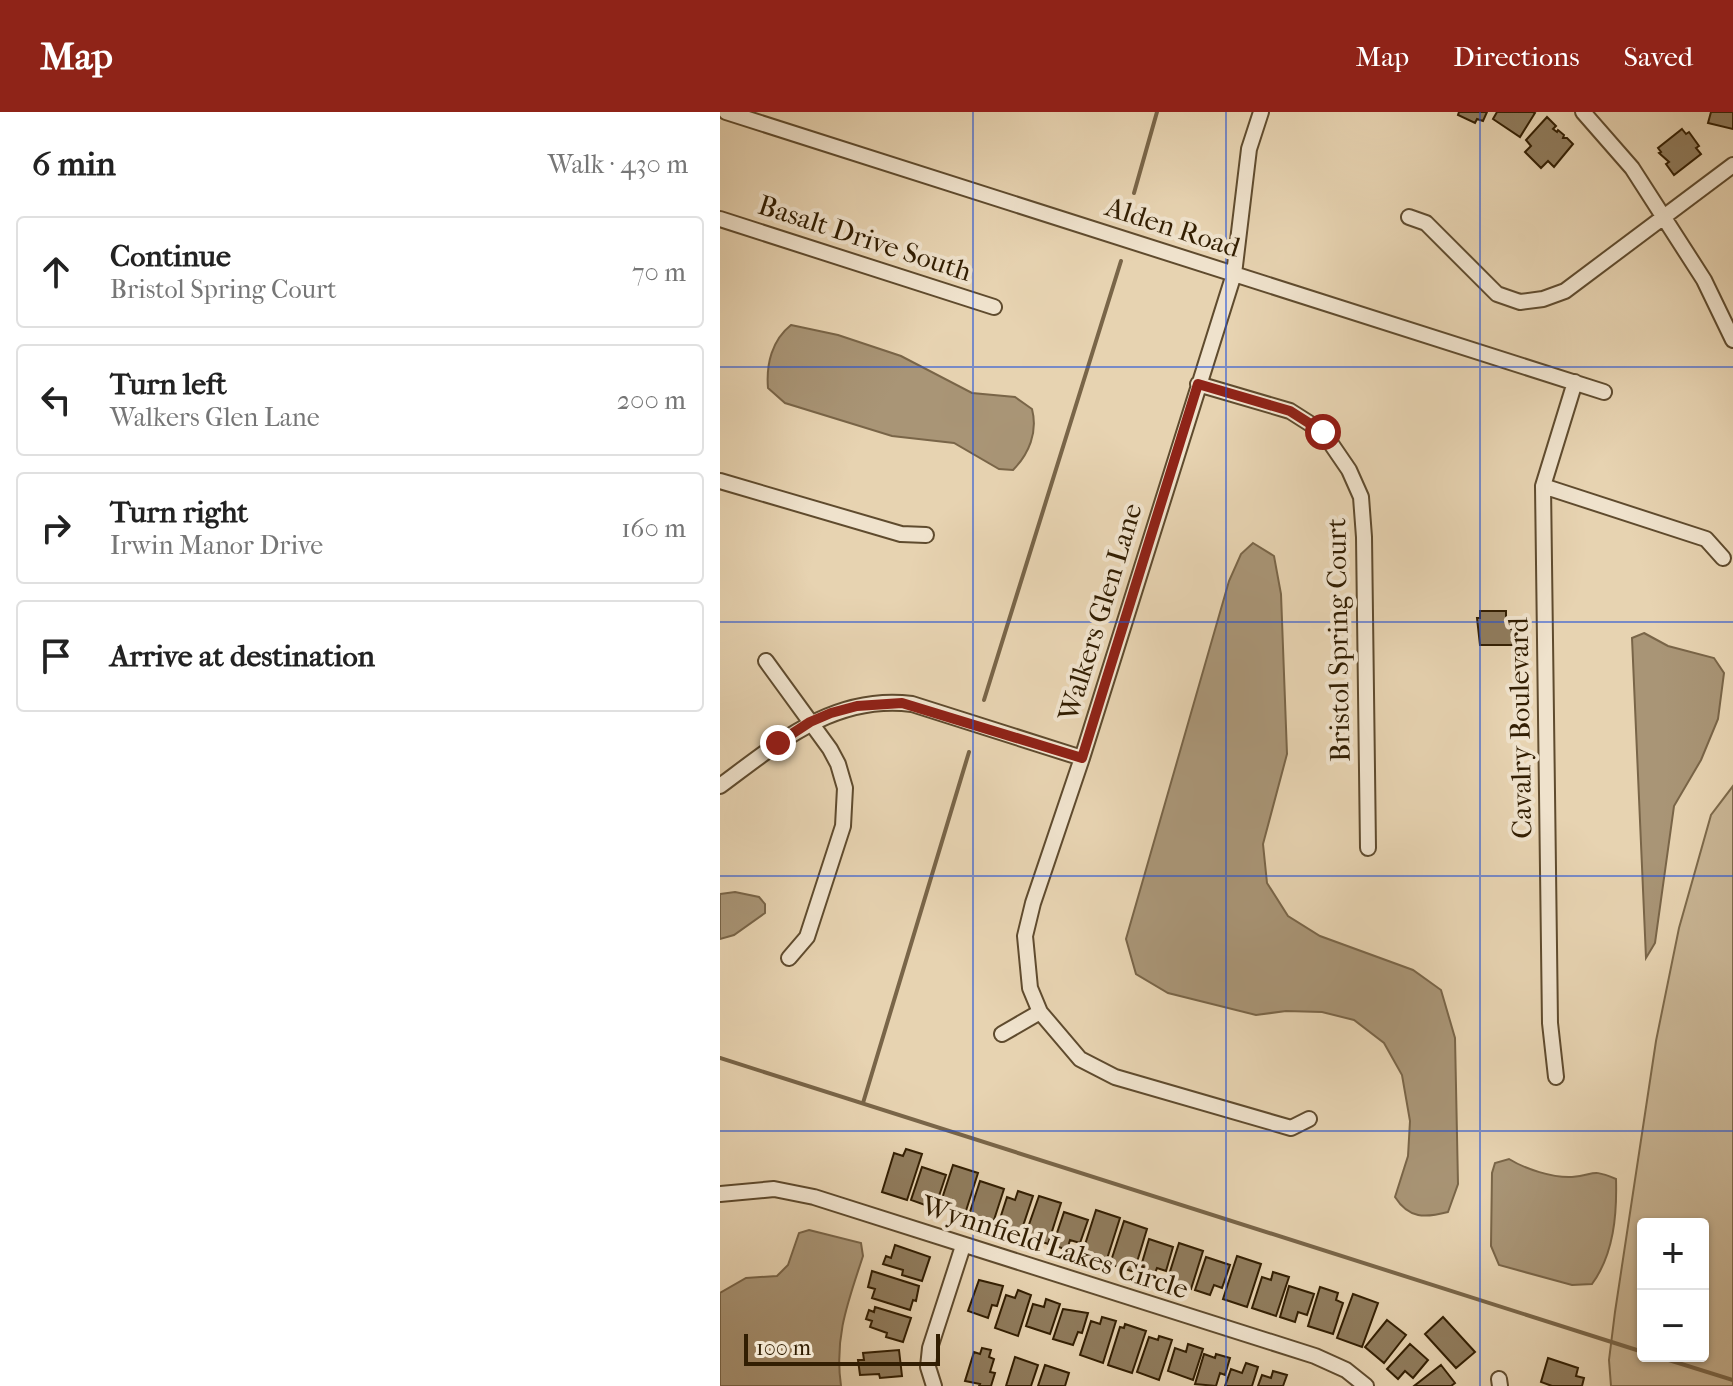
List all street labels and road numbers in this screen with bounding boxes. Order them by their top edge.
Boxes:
street label: Basalt Drive South [754,188,976,288]
street label: Alden Road [1101,189,1245,264]
street label: Walkers Glen Lane [1051,499,1149,726]
street label: Bristol Spring Court [1319,518,1357,762]
street label: Cavalry Boulevard [1502,616,1538,839]
street label: Wynnfield Lakes Circle [916,1188,1193,1306]

